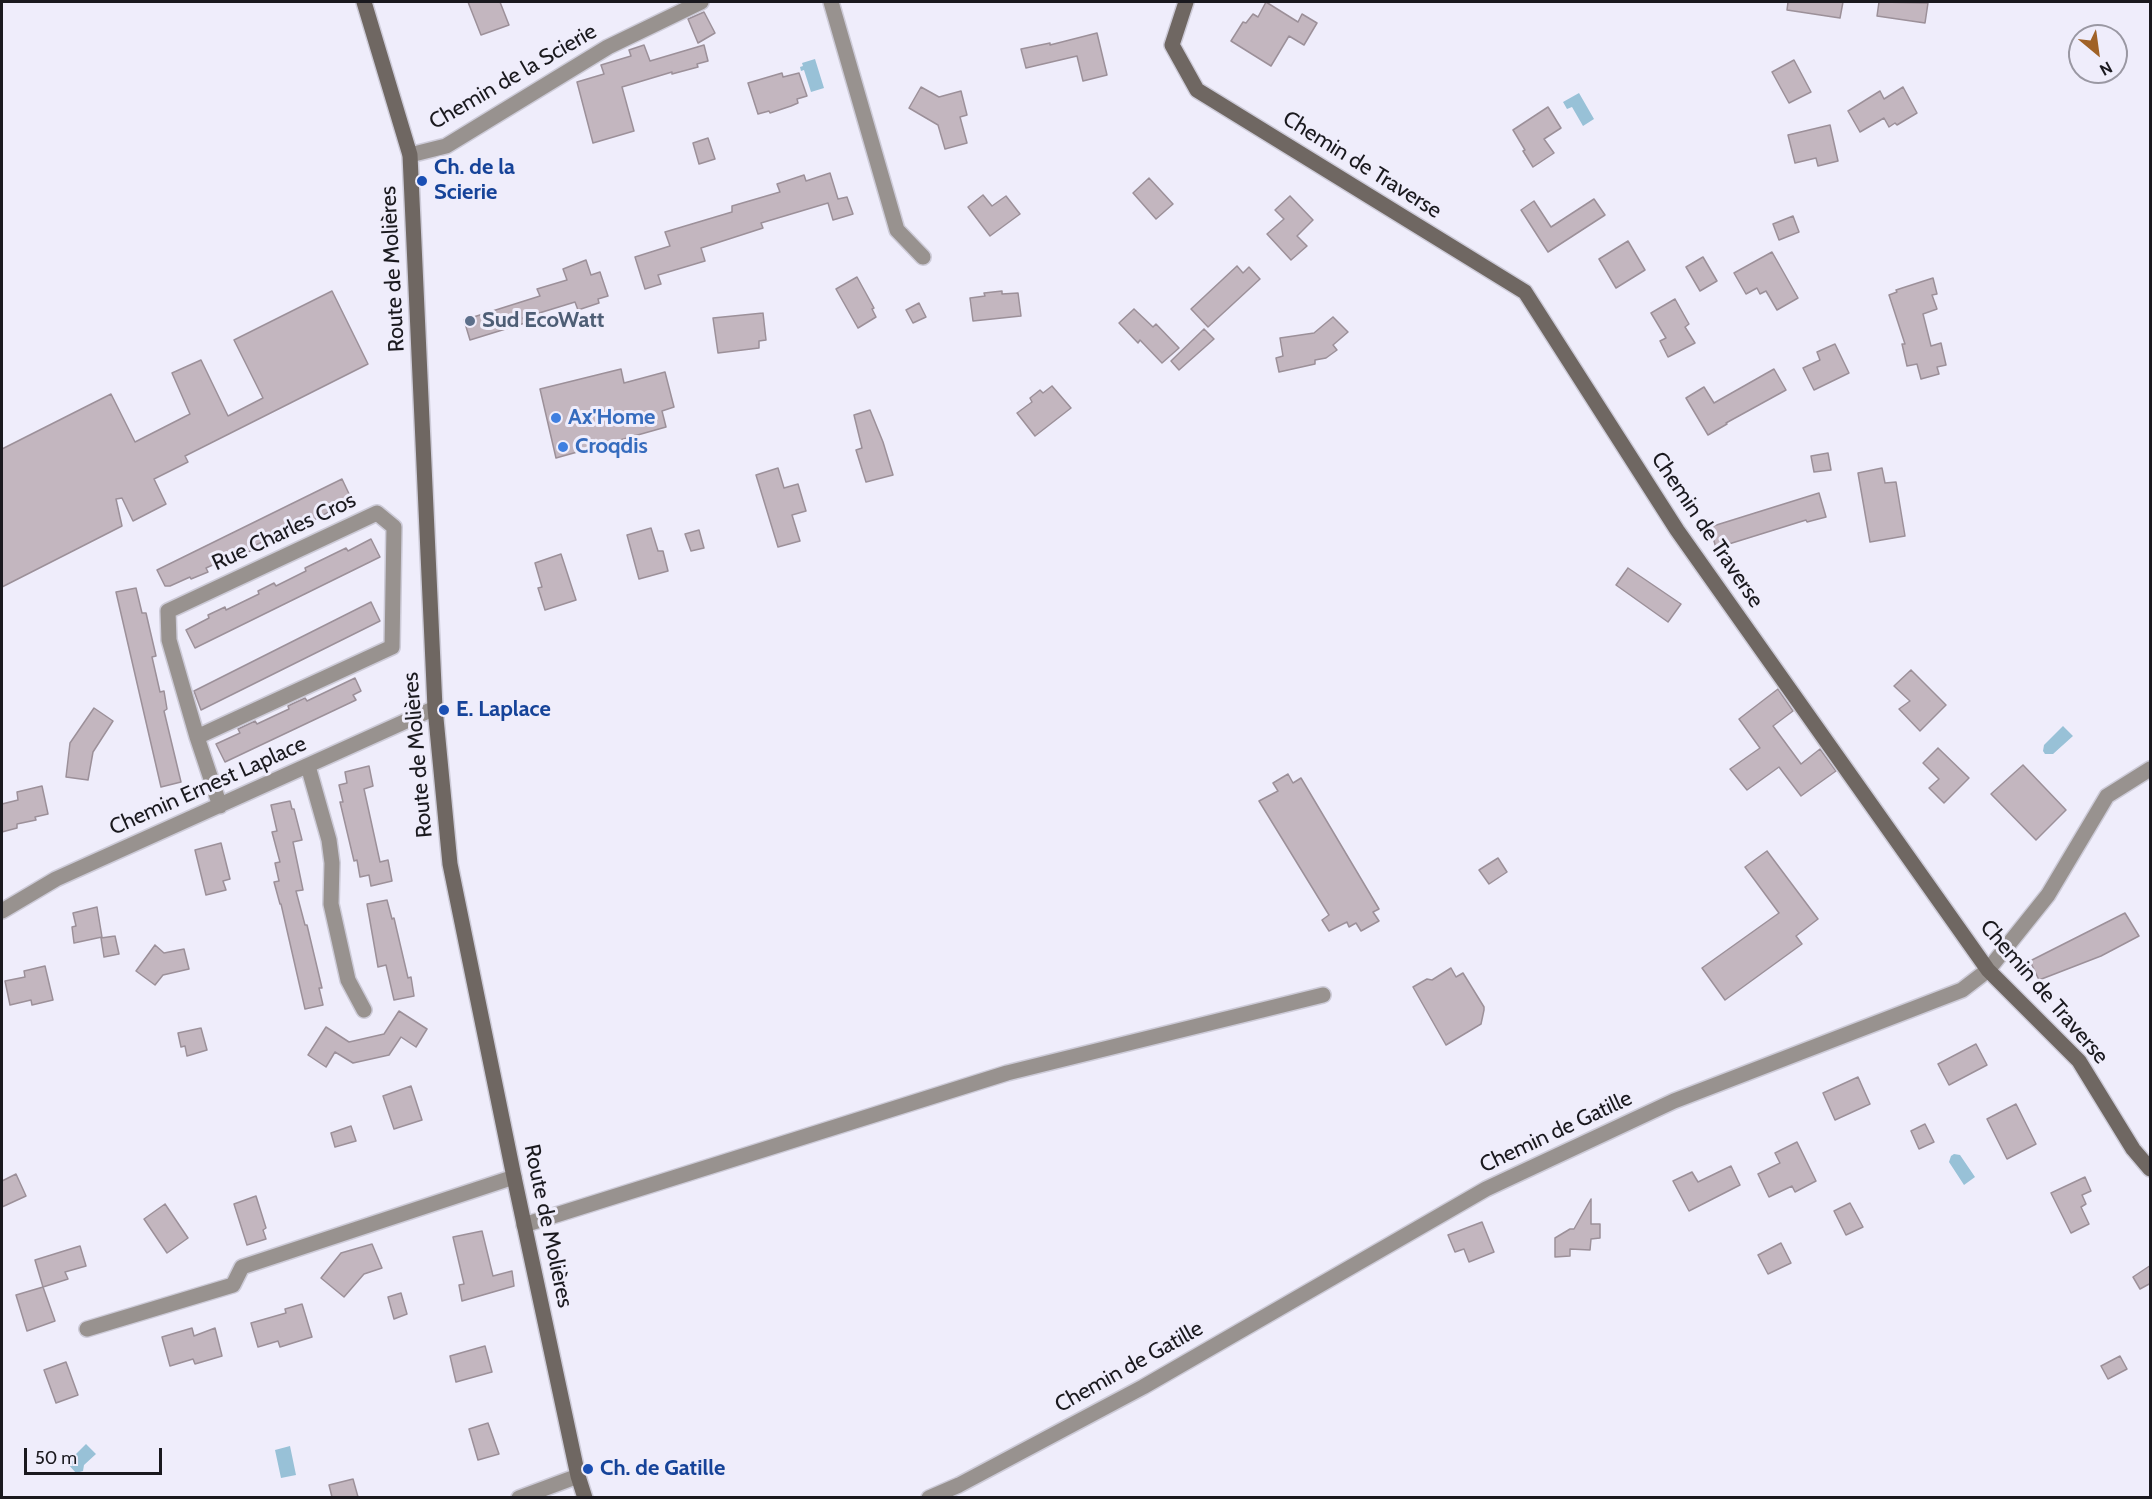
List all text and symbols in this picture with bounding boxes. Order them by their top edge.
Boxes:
street label: Chemin de la Scierie [425,18,601,136]
north arrow [2068,24,2128,84]
text: N [2096,57,2116,79]
street label: Chemin de Traverse [1278,105,1446,225]
place label: Ch. de la Scierie [434,155,515,206]
marker: Ch. de la Scierie [415,174,429,188]
street label: Route de Molières [375,185,411,353]
place label: Sud EcoWatt [482,308,604,334]
marker: Sud EcoWatt [463,314,477,328]
place label: Ax'Home [568,405,655,431]
marker: Ax'Home [549,411,563,425]
place label: Croqdis [575,434,648,460]
marker: Croqdis [556,440,570,454]
street label: Chemin de Traverse [1645,447,1769,613]
street label: Rue Charles Cros [208,487,360,577]
street label: Route de Molières [398,671,438,839]
place label: E. Laplace [456,697,551,723]
marker: E. Laplace [437,703,451,717]
street label: Chemin Ernest Laplace [106,731,310,841]
street label: Chemin de Traverse [1974,915,2114,1069]
street label: Chemin de Gatille [1476,1085,1636,1179]
street label: Route de Molières [518,1142,578,1310]
street label: Chemin de Gatille [1050,1315,1208,1419]
scale bar [27,1436,165,1474]
text: 50 m [35,1447,77,1469]
place label: Ch. de Gatille [600,1456,725,1482]
marker: Ch. de Gatille [581,1462,595,1476]

